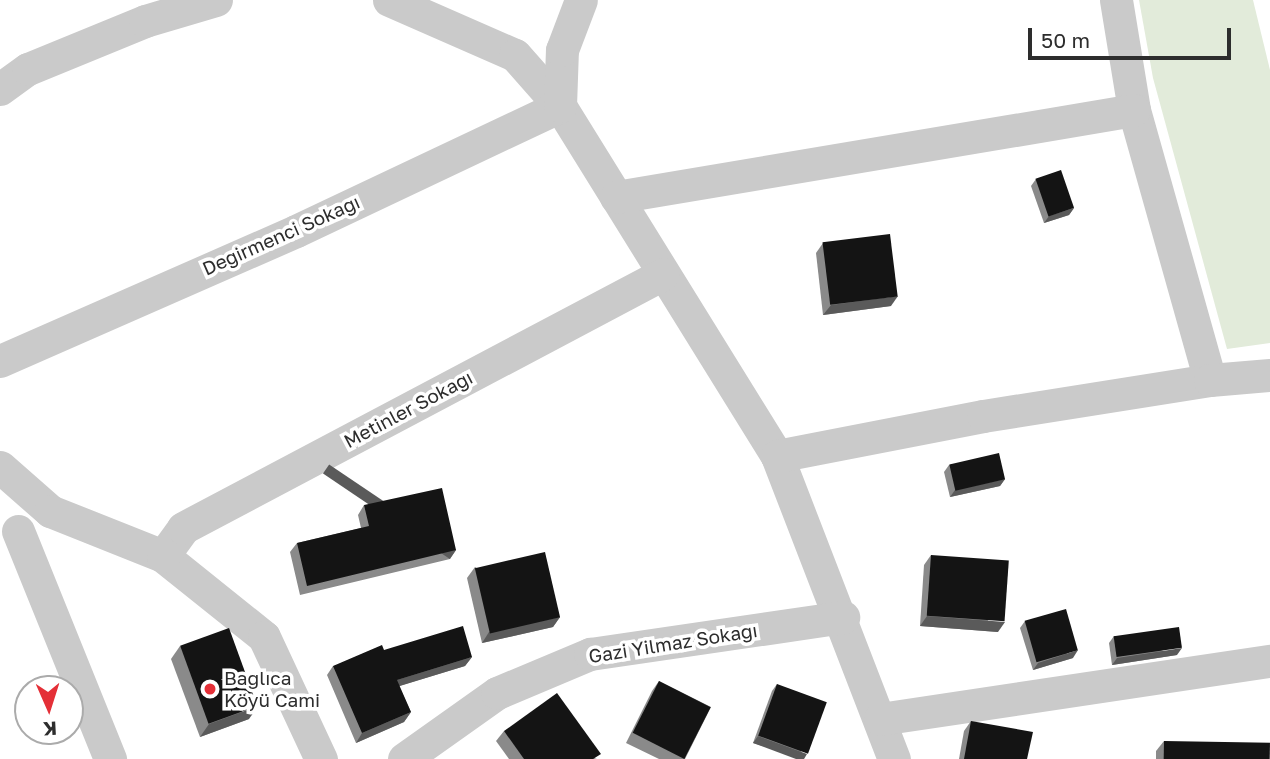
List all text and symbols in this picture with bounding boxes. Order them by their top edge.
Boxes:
scale bar [1032,14,1235,58]
text: 50 m [1041,27,1090,53]
street label: Degirmenci Sokağı [199,190,363,280]
street label: Metinler Sokağı [340,366,476,452]
street label: Gazi Yilmaz Sokağı [587,618,759,668]
place label: Bağlıca Köyü Cami [224,667,320,711]
north arrow [14,675,84,745]
marker: Bağlıca Köyü Cami [202,681,218,697]
text: K [43,718,58,741]

